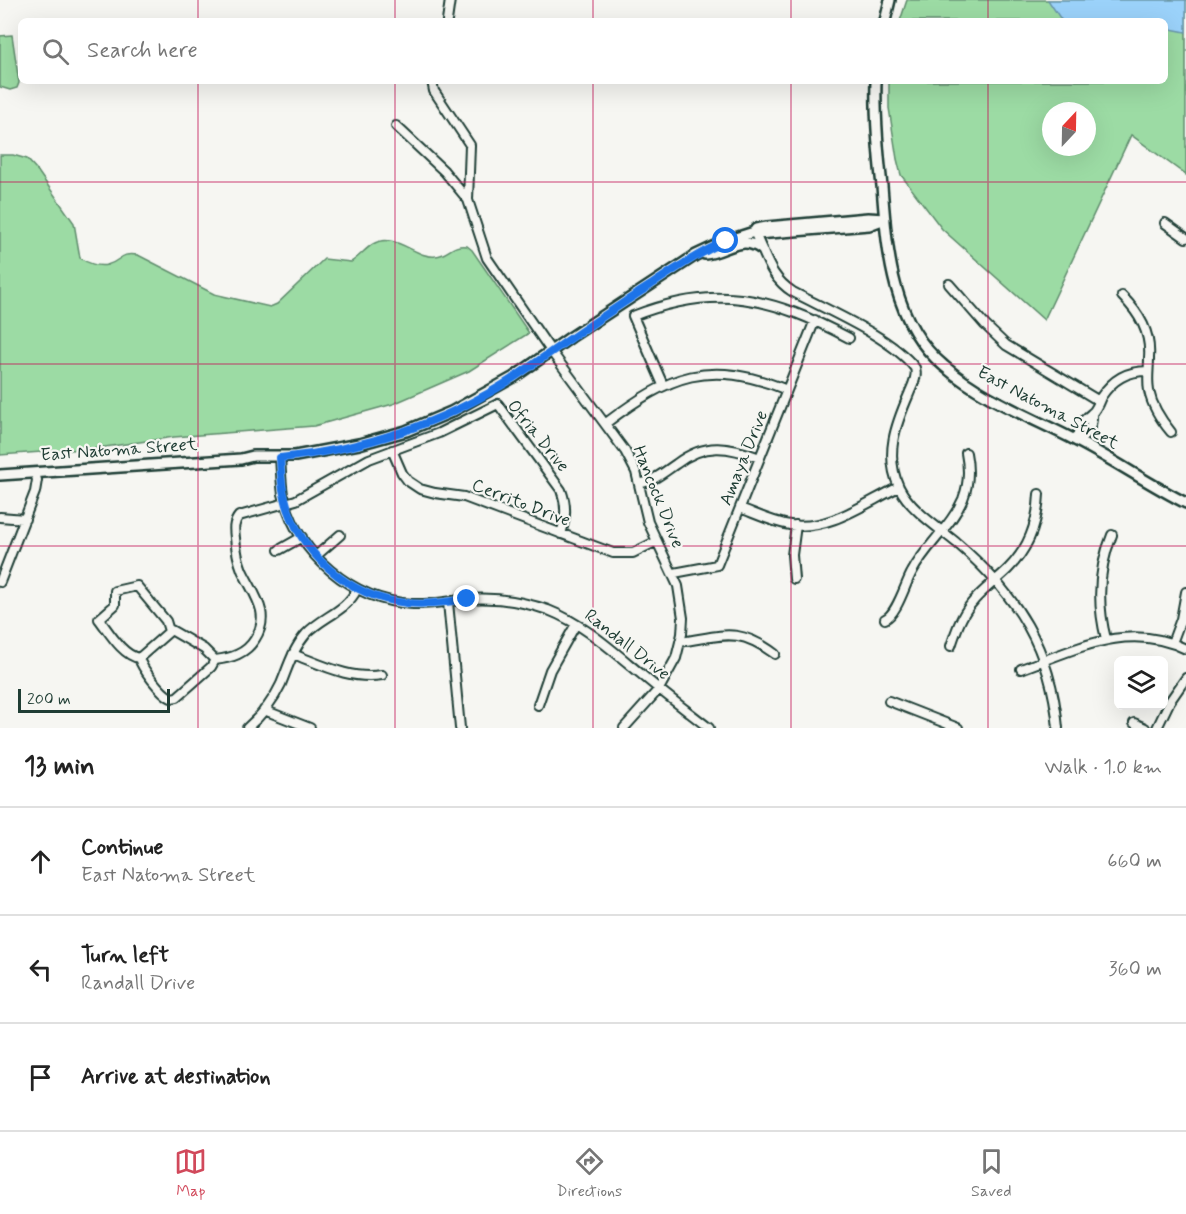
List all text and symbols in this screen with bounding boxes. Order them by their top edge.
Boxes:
search box [18,18,1168,84]
icon: search [39,35,72,68]
text: Search here [87,37,198,65]
north arrow [1042,102,1096,156]
route start [712,227,738,253]
street label: East Natoma Street [973,361,1123,456]
street label: Ofria Drive [501,395,575,477]
street label: Amaya Drive [714,407,774,509]
street label: East Natoma Street [40,433,199,467]
street label: Hancock Drive [627,442,689,552]
street label: Cerrito Drive [468,473,574,533]
route end [453,585,479,611]
street label: Randall Drive [579,604,675,686]
map controls [1114,656,1168,710]
button: layers [1114,656,1168,710]
scale bar [18,686,170,714]
text: 200 m [27,689,71,710]
text: 13 min [24,750,95,784]
text: Walk · 1.0 km [1045,754,1162,781]
text: Continue [81,834,163,862]
icon: ahead [24,845,57,878]
text: 660 m [1107,848,1162,875]
text: East Natoma Street [81,862,255,889]
text: Turn left [81,942,169,970]
icon: left [24,953,57,986]
text: 360 m [1109,956,1162,983]
text: Randall Drive [81,970,195,997]
icon: arrive [24,1061,57,1094]
text: Arrive at destination [81,1063,271,1091]
tab: Map [174,1145,207,1202]
tab: Directions [556,1145,622,1202]
tab: Saved [971,1145,1012,1202]

